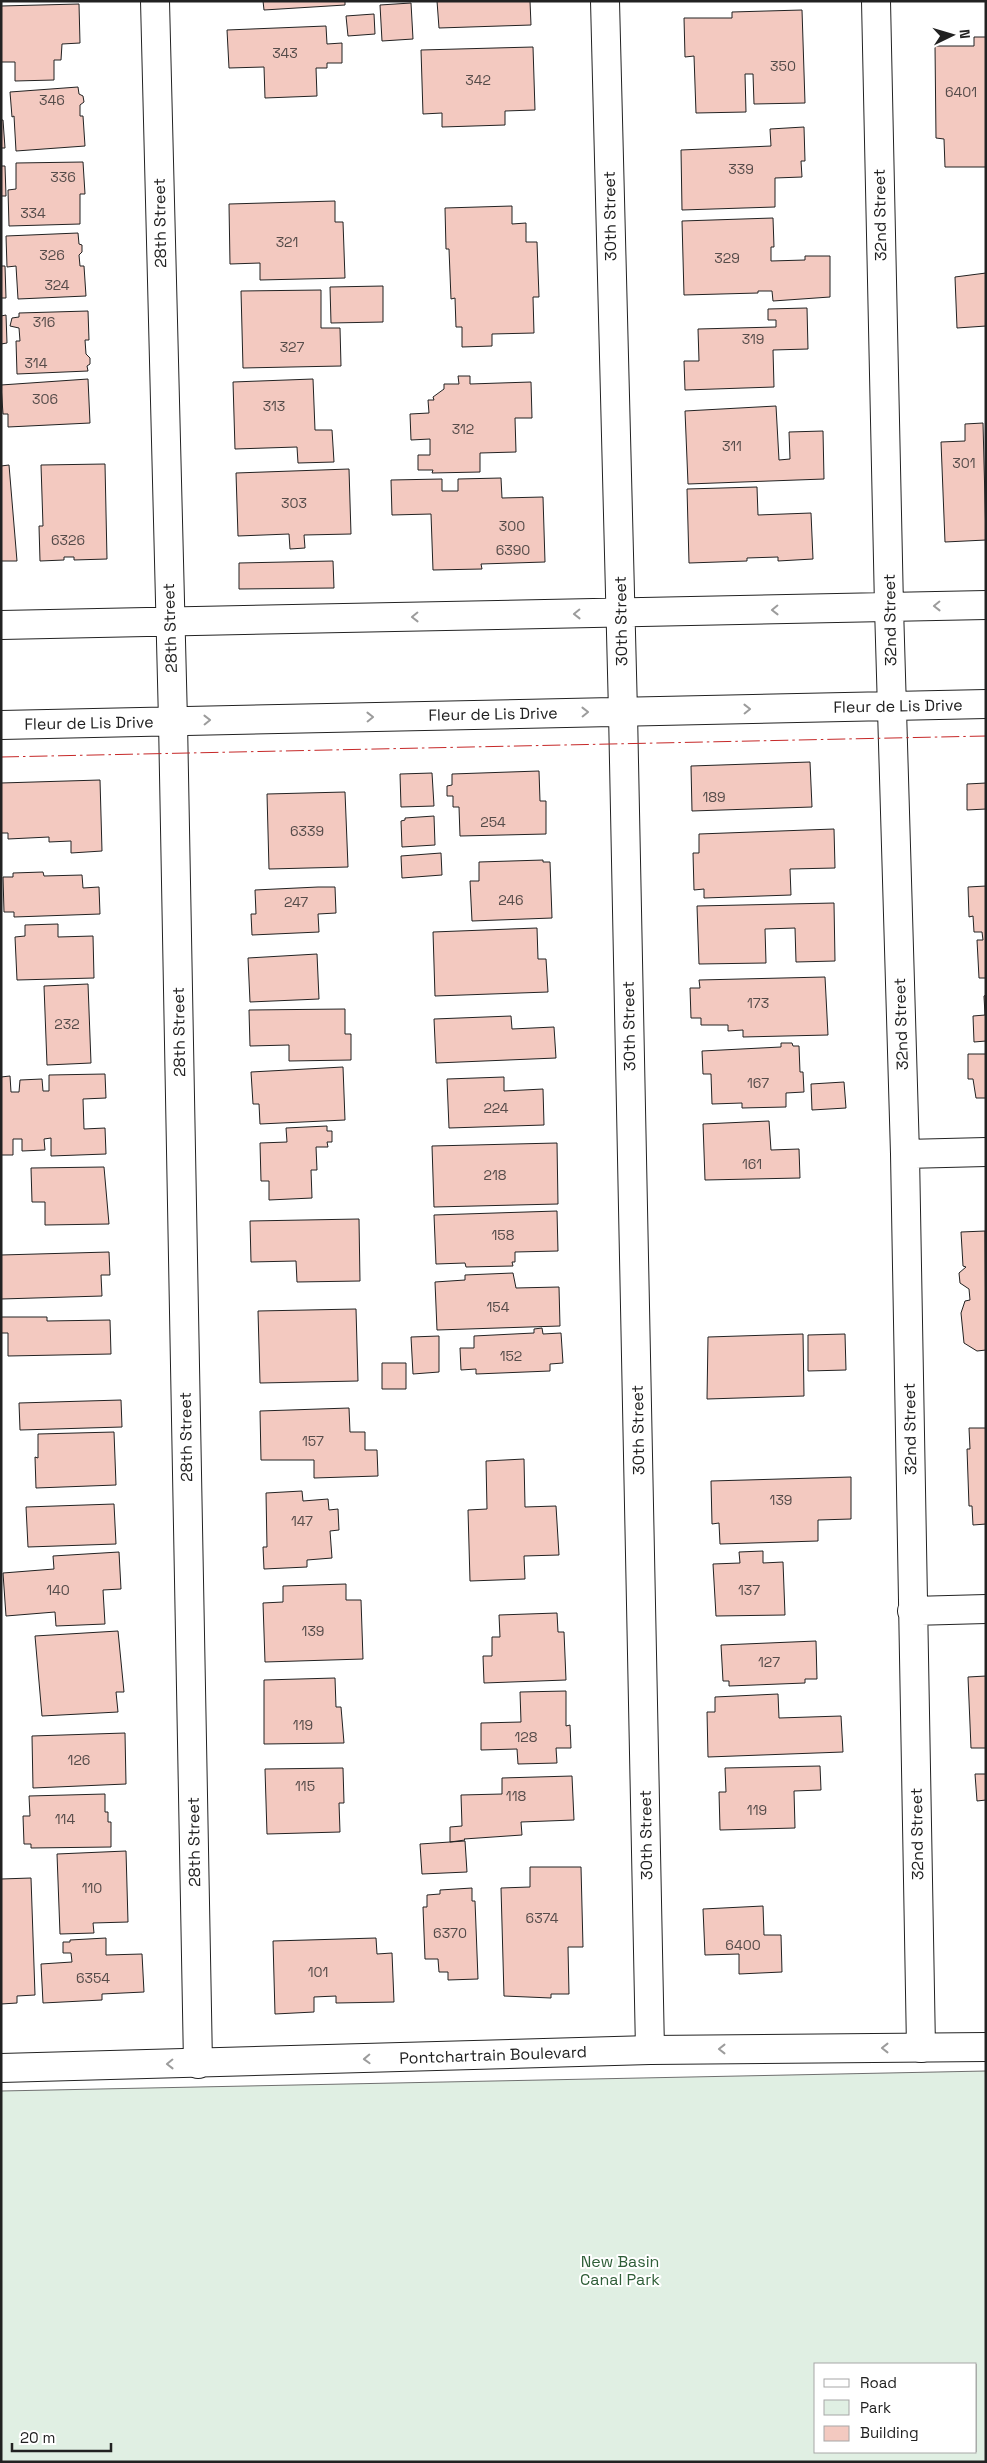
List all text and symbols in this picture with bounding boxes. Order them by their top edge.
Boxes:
north arrow [927,10,977,60]
text: N [956,28,974,39]
house number: 343 [272,44,298,62]
house number: 350 [770,57,796,75]
house number: 342 [465,71,491,89]
house number: 6401 [945,83,977,101]
house number: 346 [39,91,65,109]
house number: 339 [728,160,754,178]
house number: 336 [50,168,76,186]
street label: 32nd Street [869,169,891,261]
street label: 30th Street [599,171,621,261]
street label: 28th Street [149,178,171,268]
house number: 334 [20,204,46,222]
house number: 321 [276,233,298,251]
house number: 326 [39,246,65,264]
house number: 329 [714,249,740,267]
house number: 324 [44,276,70,294]
house number: 316 [33,313,55,331]
house number: 319 [742,330,764,348]
house number: 327 [280,338,304,356]
house number: 314 [25,354,48,372]
house number: 306 [32,390,58,408]
house number: 313 [263,397,285,415]
house number: 312 [452,420,474,438]
house number: 311 [722,437,742,455]
house number: 301 [952,454,976,472]
house number: 303 [281,494,307,512]
house number: 300 [499,517,525,535]
house number: 6326 [51,531,85,549]
house number: 6390 [496,541,530,559]
street label: 32nd Street [879,574,901,666]
street label: 30th Street [610,576,632,666]
street label: 28th Street [158,583,182,673]
one-way arrow [933,601,940,611]
one-way arrow [770,604,778,615]
one-way arrow [573,609,580,619]
one-way arrow [410,612,418,622]
street label: Fleur de Lis Drive [833,694,963,718]
street label: Fleur de Lis Drive [428,702,558,726]
one-way arrow [744,704,752,714]
one-way arrow [582,707,589,717]
street label: Fleur de Lis Drive [24,711,154,735]
one-way arrow [366,712,374,722]
one-way arrow [204,715,212,725]
house number: 189 [702,788,726,806]
house number: 254 [480,813,506,831]
house number: 6339 [290,822,324,840]
house number: 246 [498,891,524,909]
house number: 247 [284,893,308,911]
street label: 32nd Street [889,977,913,1071]
street label: 30th Street [618,981,640,1071]
street label: 28th Street [168,987,190,1077]
house number: 173 [747,994,769,1012]
house number: 232 [54,1015,80,1033]
house number: 167 [747,1074,769,1092]
house number: 224 [483,1099,509,1117]
house number: 161 [742,1155,762,1173]
house number: 218 [483,1166,507,1184]
house number: 158 [492,1226,515,1244]
house number: 154 [487,1298,510,1316]
house number: 152 [500,1347,522,1365]
street label: 32nd Street [899,1383,921,1475]
street label: 30th Street [627,1385,649,1475]
street label: 28th Street [175,1392,197,1482]
house number: 157 [302,1432,324,1450]
house number: 139 [770,1491,792,1509]
house number: 147 [291,1512,313,1530]
house number: 140 [46,1581,70,1599]
house number: 137 [738,1581,760,1599]
house number: 139 [302,1622,324,1640]
house number: 127 [758,1653,780,1671]
house number: 119 [293,1716,313,1734]
house number: 128 [514,1728,538,1746]
house number: 126 [68,1751,90,1769]
house number: 115 [295,1777,315,1795]
house number: 118 [506,1787,526,1805]
street label: 32nd Street [906,1788,928,1880]
street label: 30th Street [635,1790,657,1880]
street label: 28th Street [183,1797,205,1887]
house number: 119 [747,1801,767,1819]
house number: 114 [55,1810,75,1828]
house number: 110 [82,1879,102,1897]
house number: 6374 [526,1909,559,1927]
house number: 6370 [433,1924,467,1942]
house number: 6400 [725,1936,761,1954]
house number: 101 [308,1963,328,1981]
house number: 6354 [76,1969,110,1987]
street label: Pontchartrain Boulevard [399,2041,587,2069]
one-way arrow [880,2043,888,2053]
one-way arrow [718,2044,726,2054]
one-way arrow [363,2053,371,2064]
one-way arrow [165,2059,173,2070]
park label: New Basin Canal Park [580,2251,660,2290]
legend [814,2363,977,2453]
text: Road [860,2373,897,2392]
text: Park [860,2398,891,2417]
scale bar [12,2420,111,2452]
text: Building [860,2423,919,2442]
text: 20 m [20,2428,55,2447]

